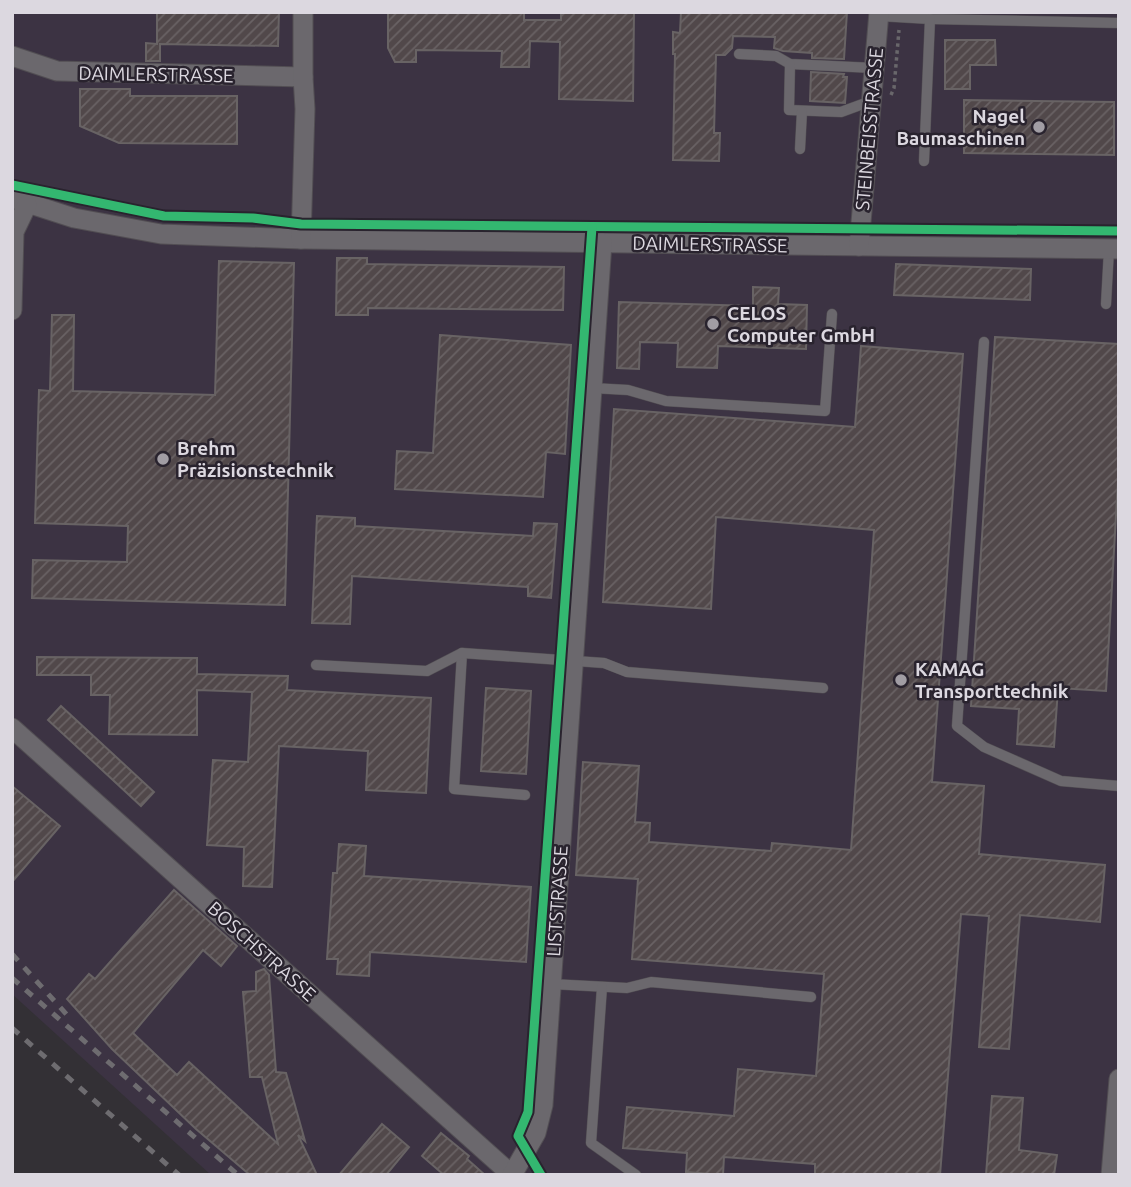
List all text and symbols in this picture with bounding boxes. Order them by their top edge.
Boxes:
street label: STEINBEISSTRASSE [851,47,887,211]
street label: DAIMLERSTRASSE [78,62,234,86]
place label: Nagel Baumaschinen [896,105,1025,149]
marker: Nagel Baumaschinen [1031,119,1047,135]
street label: DAIMLERSTRASSE [632,232,788,256]
place label: CELOS Computer GmbH [727,302,875,346]
marker: CELOS Computer GmbH [705,316,721,332]
place label: Brehm Präzisionstechnik [177,437,334,481]
marker: Brehm Präzisionstechnik [155,451,171,467]
place label: KAMAG Transporttechnik [915,658,1069,702]
marker: KAMAG Transporttechnik [893,672,909,688]
street label: LISTSTRASSE [542,845,572,957]
street label: BOSCHSTRASSE [203,897,321,1005]

